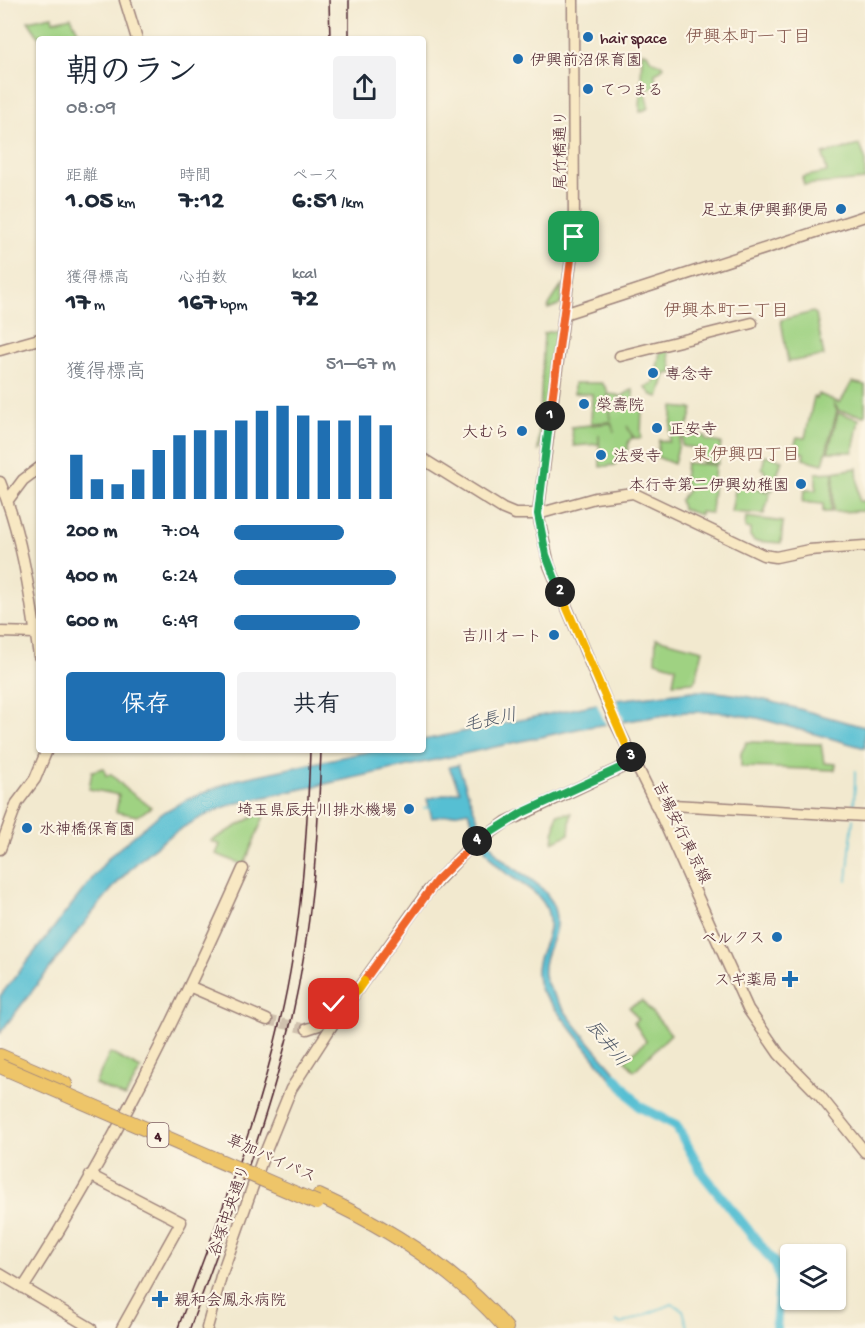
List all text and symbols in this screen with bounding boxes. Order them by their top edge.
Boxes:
district label: 伊興本町一丁目 [685,27,811,49]
marker: hair space [581,30,595,44]
place label: hair space [600,31,667,50]
marker: 伊興前沼保育園 [511,52,525,66]
place label: 伊興前沼保育園 [530,52,642,72]
text: 朝のラン [66,56,198,94]
button: share [333,56,396,119]
marker: てつまる [581,82,595,96]
place label: てつまる [600,82,664,102]
text: 08:09 [66,98,116,121]
street label: 尾竹橋通り [552,110,572,190]
text: 距離 [66,168,98,187]
text: 時間 [179,168,211,187]
text: ペース [292,168,339,187]
text: 1.05 [66,187,113,218]
text: 7:12 [179,187,224,218]
text: 6:51 [292,187,338,218]
text: km [113,195,135,214]
text: /km [338,195,364,214]
place label: 足立東伊興郵便局 [701,201,829,222]
marker: 足立東伊興郵便局 [834,202,848,216]
pin [548,211,599,262]
icon: arrive [557,220,590,253]
text: kcal [292,266,317,285]
text: 獲得標高 [66,270,130,289]
text: 心拍数 [179,270,227,289]
text: 72 [292,285,318,316]
text: 17 [66,289,90,320]
text: 167 [179,289,216,320]
text: m [90,297,105,316]
text: bpm [216,297,248,316]
district label: 伊興本町二丁目 [663,301,789,323]
text: 51–67 m [326,354,396,377]
text: 獲得標高 [66,362,146,385]
place label: 専念寺 [665,365,713,386]
marker: 専念寺 [646,366,660,380]
marker: 榮壽院 [577,397,591,411]
place label: 榮壽院 [596,397,644,417]
pin: 1 [535,401,565,431]
text: 1 [547,406,553,425]
marker: 正安寺 [650,421,664,435]
place label: 正安寺 [669,421,717,441]
place label: 大むら [462,424,510,444]
marker: 大むら [515,424,529,438]
district label: 東伊興四丁目 [692,445,800,467]
marker: 法受寺 [594,448,608,462]
place label: 法受寺 [613,448,661,468]
place label: 本行寺第二伊興幼稚園 [629,476,789,497]
marker: 本行寺第二伊興幼稚園 [794,477,808,491]
text: 200 m [66,521,117,544]
text: 7:04 [162,521,200,544]
text: 400 m [66,566,117,589]
text: 6:24 [162,566,198,589]
pin: 2 [545,577,575,607]
text: 2 [556,582,564,601]
text: 600 m [66,611,118,634]
text: 6:49 [162,611,198,634]
place label: 吉川オート [462,628,542,648]
marker: 吉川オート [547,628,561,642]
button: 保存 [66,672,225,741]
button: 共有 [237,672,396,741]
water label: 毛長川 [462,706,519,737]
pin: 3 [616,742,646,772]
text: 3 [627,747,635,766]
street label: 吉場安行東京線 [647,778,715,888]
place label: 埼玉県辰井川排水機場 [237,802,397,822]
marker: 埼玉県辰井川排水機場 [402,802,416,816]
marker: 水神橋保育園 [20,821,34,835]
place label: 水神橋保育園 [39,821,135,841]
pin: 4 [462,826,492,856]
text: 4 [473,831,481,850]
marker: ベルクス [770,930,784,944]
place label: ベルクス [701,931,765,950]
place label: スギ薬局 [714,972,778,992]
marker: スギ薬局 [783,972,797,986]
pin [308,978,359,1029]
icon: check [317,987,350,1020]
water label: 辰井川 [581,1016,632,1072]
road number: 4 [148,1123,168,1147]
street label: 草加バイパス [223,1131,319,1188]
street label: 谷塚中央通り [206,1162,256,1260]
map controls [780,1244,846,1310]
button: layers [780,1244,846,1310]
marker: 親和会鳳永病院 [151,1290,169,1308]
place label: 親和会鳳永病院 [174,1291,286,1312]

